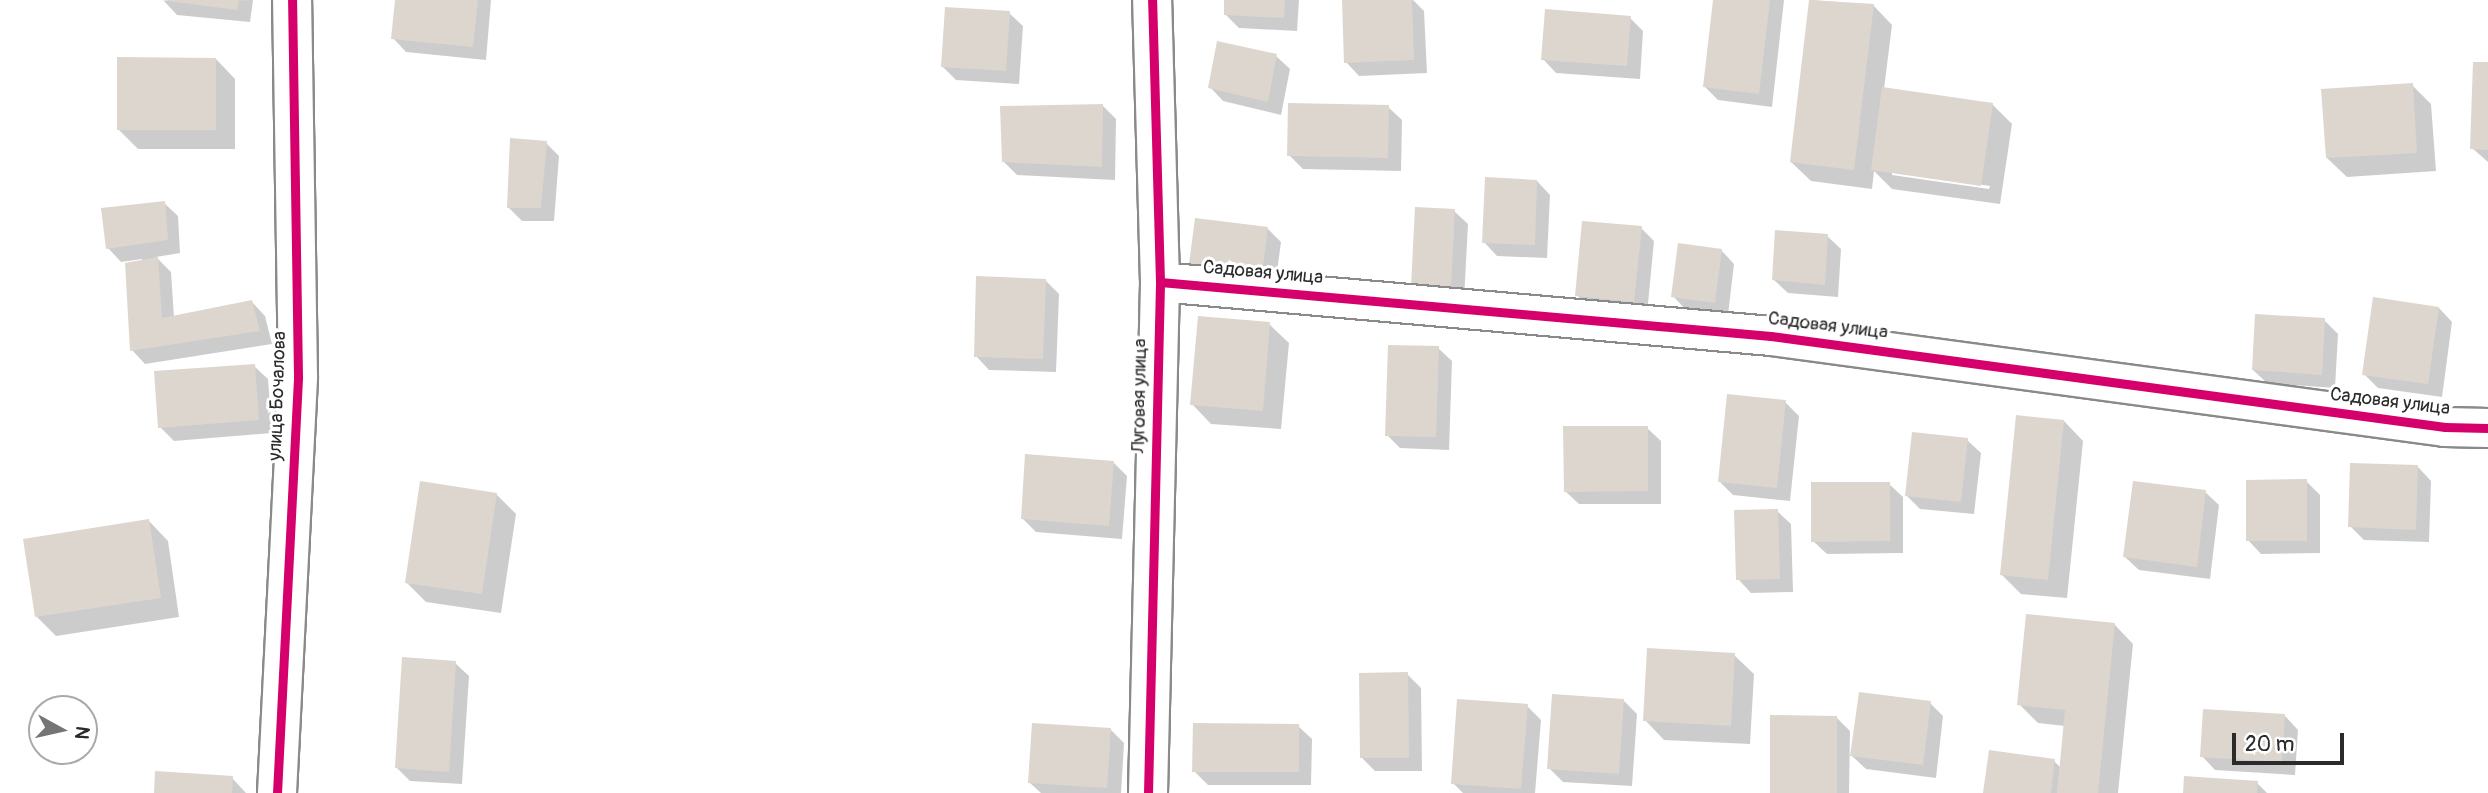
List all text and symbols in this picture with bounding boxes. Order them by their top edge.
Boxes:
street label: Садовая улица [1202,256,1324,290]
street label: Садовая улица [1767,307,1889,345]
street label: улица Бочалова [264,331,292,461]
street label: Луговая улица [1128,338,1152,454]
street label: Садовая улица [2329,383,2451,421]
north arrow [28,695,98,765]
scale bar [2236,720,2348,764]
text: N [69,725,95,741]
text: 20 m [2245,731,2294,758]

